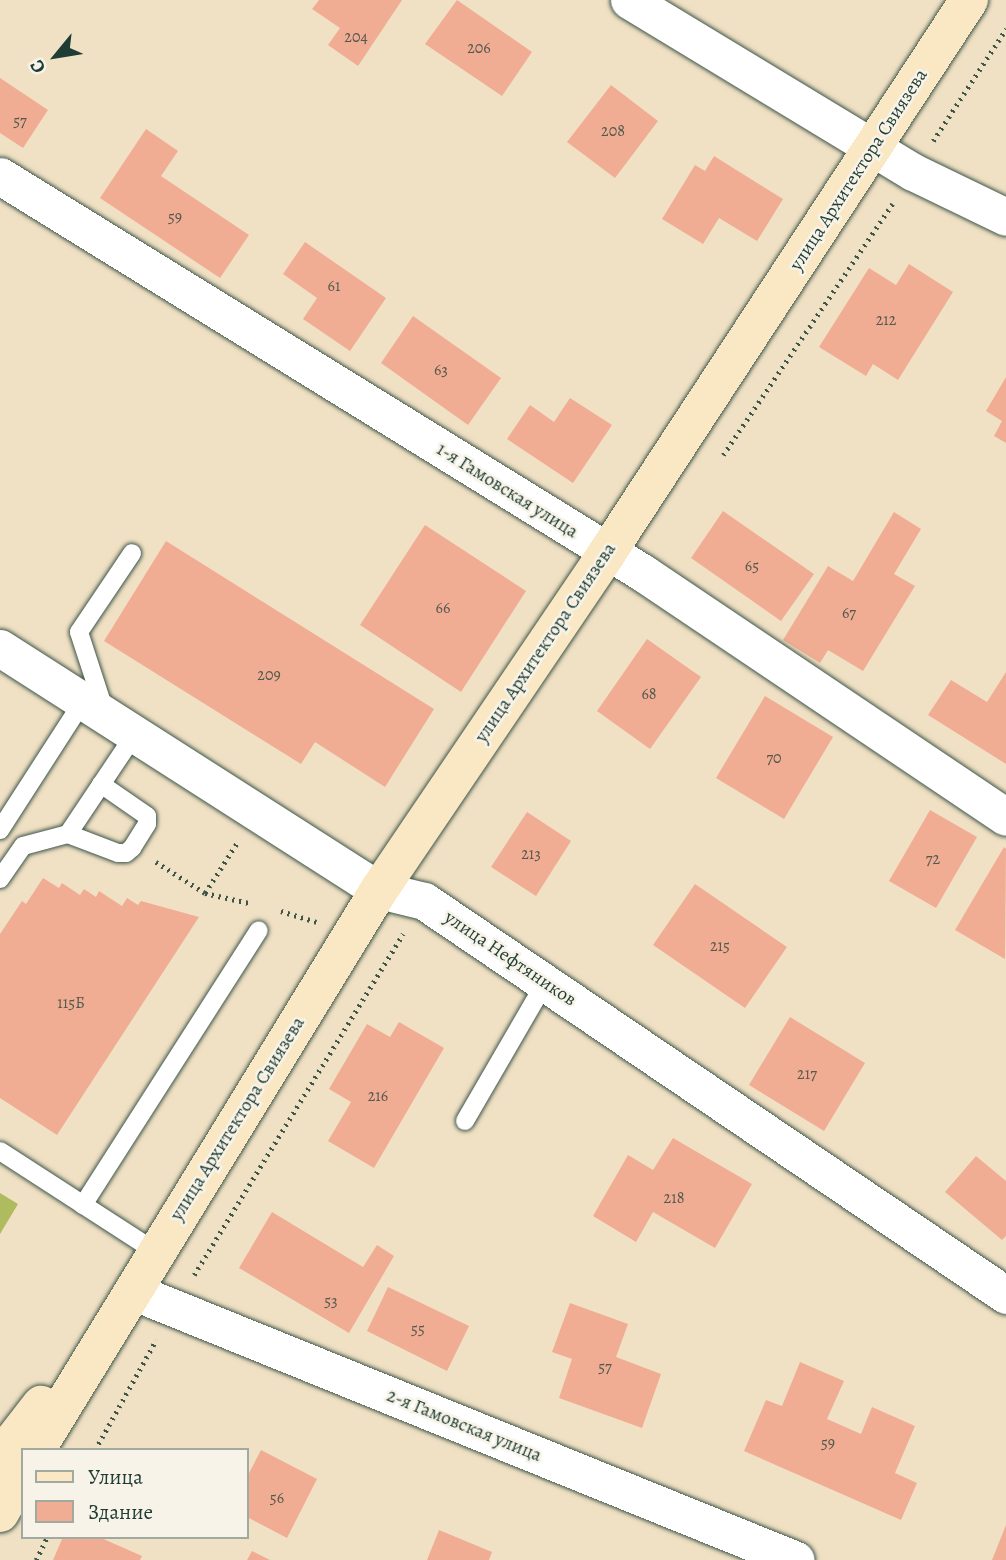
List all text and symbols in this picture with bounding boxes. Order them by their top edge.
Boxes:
north arrow [21,21,91,91]
house number: 204 [344,27,368,47]
house number: 206 [467,38,491,58]
text: С [24,55,52,78]
street label: улица Архитектора Свиязева [785,65,933,275]
house number: 57 [13,111,27,131]
house number: 208 [601,121,625,141]
house number: 59 [168,207,182,227]
house number: 61 [328,276,340,296]
house number: 212 [876,310,896,330]
house number: 63 [434,360,448,380]
street label: 1-я Гамовская улица [432,438,582,544]
street label: улица Архитектора Свиязева [471,539,621,747]
house number: 65 [745,556,759,576]
house number: 66 [436,598,450,618]
house number: 67 [842,603,856,623]
house number: 209 [257,665,281,685]
house number: 68 [641,684,657,704]
house number: 70 [766,748,782,768]
house number: 213 [521,844,541,864]
house number: 72 [926,849,940,869]
street label: улица Нефтяников [440,906,580,1012]
house number: 215 [710,936,730,956]
house number: 115Б [57,993,85,1013]
street label: улица Архитектора Свиязева [166,1013,310,1225]
house number: 217 [797,1064,817,1084]
house number: 216 [368,1086,388,1106]
house number: 218 [664,1188,684,1208]
house number: 53 [324,1291,338,1311]
house number: 55 [411,1319,425,1339]
house number: 57 [598,1357,612,1377]
street label: 2-я Гамовская улица [383,1385,545,1467]
house number: 59 [821,1433,835,1453]
legend [21,1448,248,1539]
text: Улица [88,1463,143,1491]
house number: 56 [270,1488,284,1508]
text: Здание [88,1498,153,1526]

